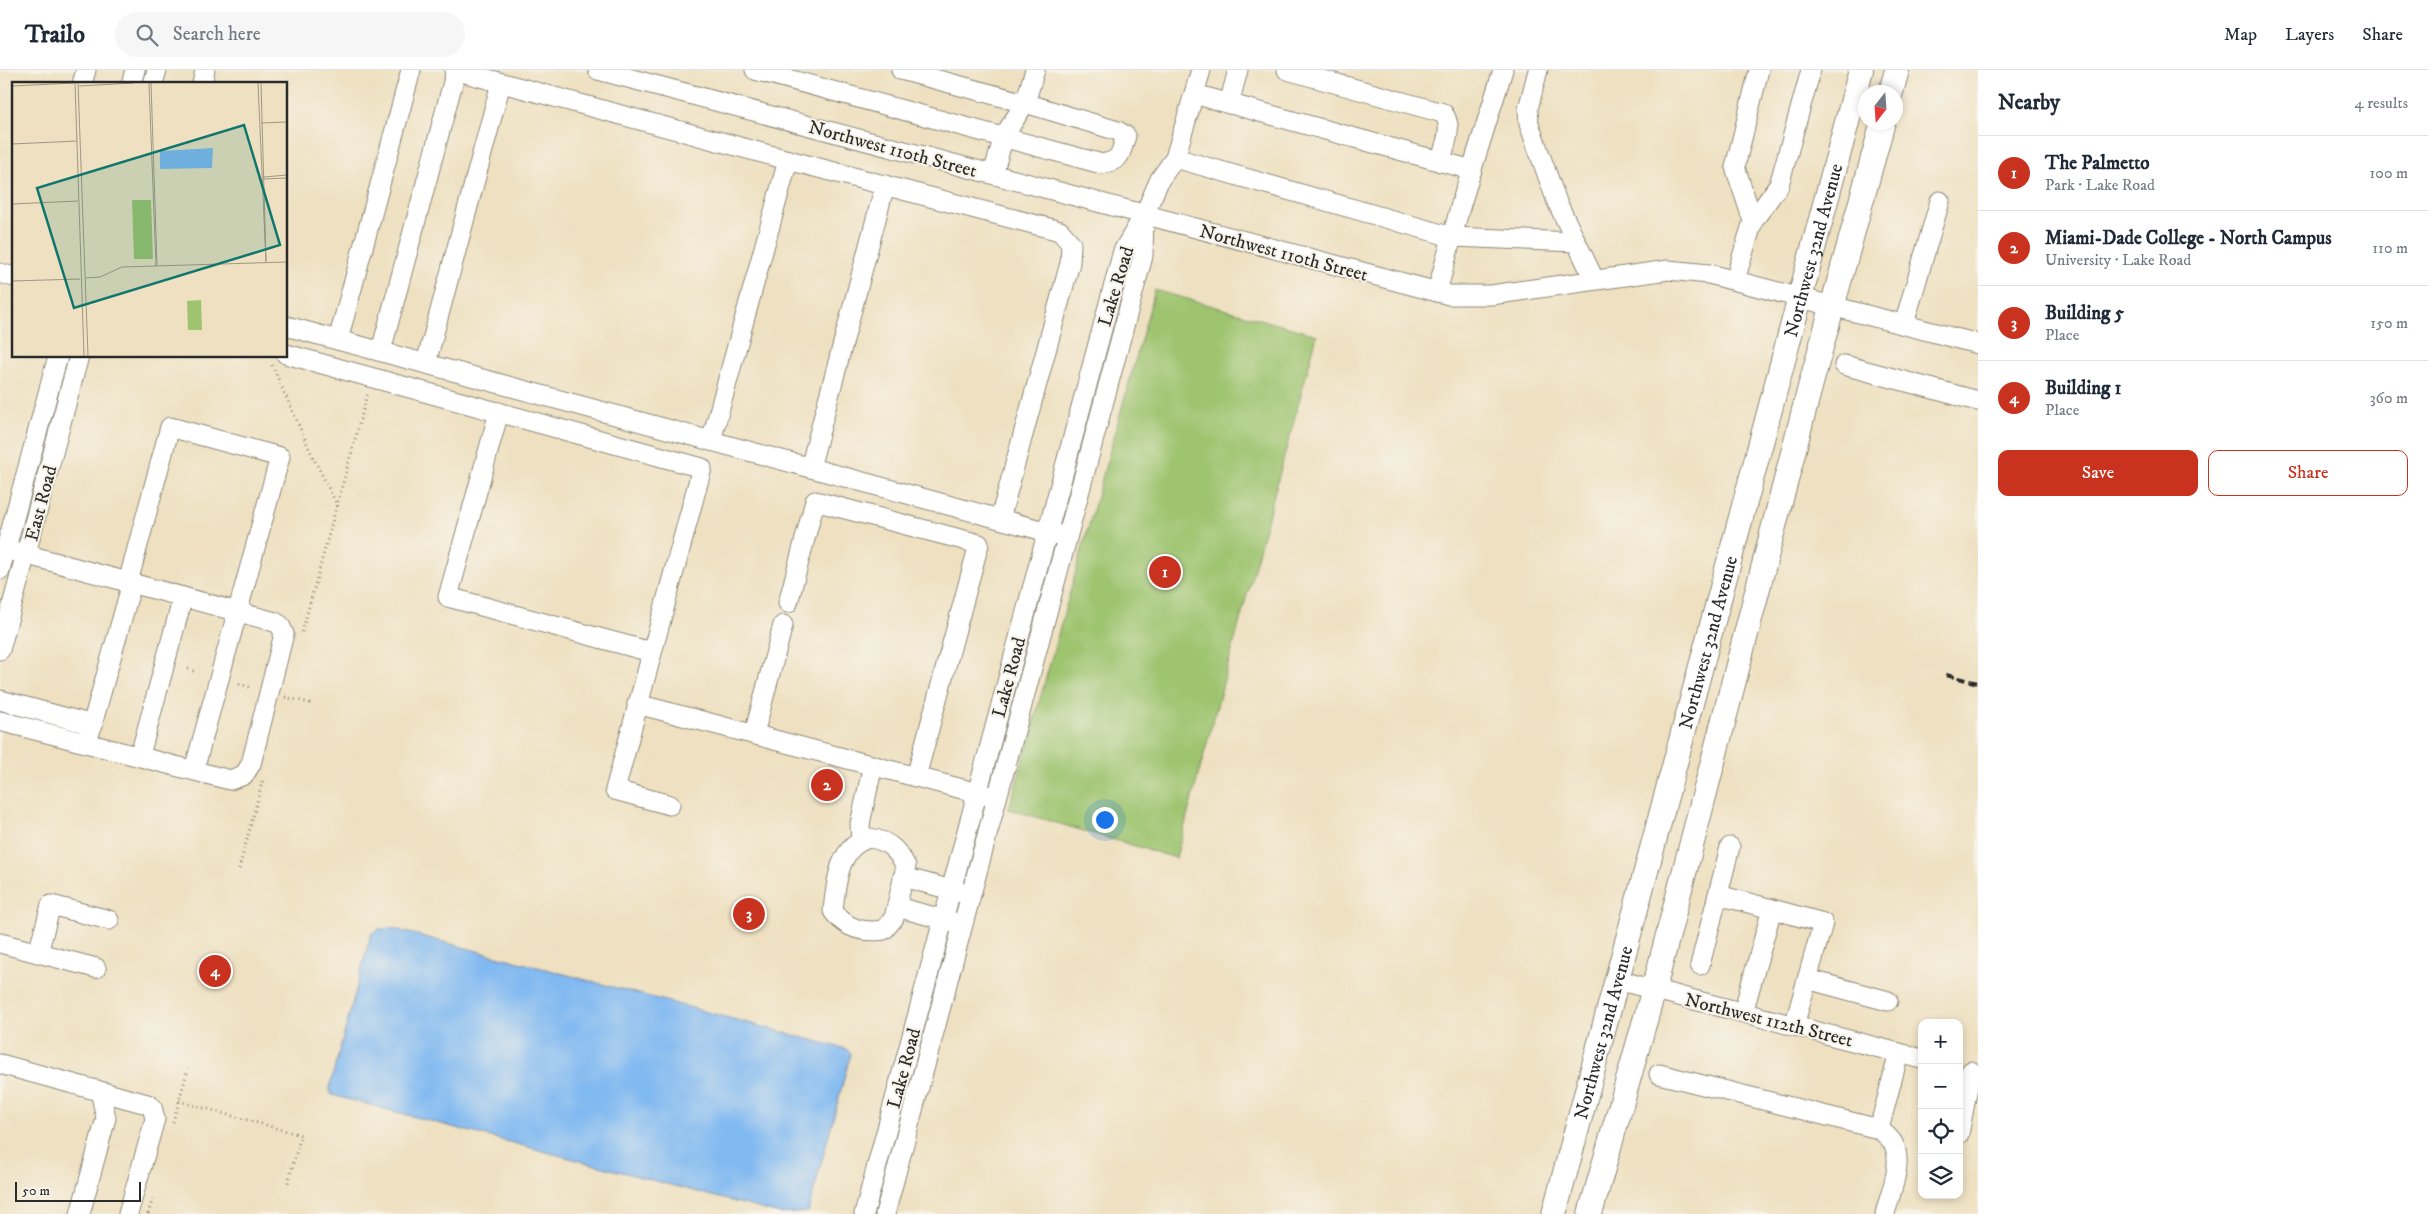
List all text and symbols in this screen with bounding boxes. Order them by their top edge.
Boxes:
search box [115,12,465,57]
text: Trailo [25,20,85,50]
icon: search [133,21,161,49]
text: Search here [173,23,261,46]
text: Map [2224,24,2257,46]
text: Layers [2285,24,2334,46]
text: Share [2362,24,2403,46]
inset map [12,82,288,358]
north arrow [1858,85,1903,130]
text: Nearby [1998,90,2060,116]
text: 4 results [2355,93,2408,113]
street label: Northwest 110th Street [806,116,979,183]
text: The Palmetto [2045,152,2150,175]
street label: Northwest 32nd Avenue [1780,161,1848,340]
text: 1 [2011,163,2017,183]
text: 100 m [2370,163,2408,183]
text: Park · Lake Road [2045,175,2155,195]
street label: Northwest 110th Street [1197,220,1370,287]
text: Miami-Dade College - North Campus [2045,227,2331,250]
text: 2 [2010,238,2018,258]
text: 110 m [2372,238,2408,258]
street label: Lake Road [1093,243,1140,329]
text: University · Lake Road [2045,250,2191,270]
text: Building 5 [2045,302,2124,325]
text: 3 [2011,313,2017,333]
text: 150 m [2370,313,2408,333]
text: Place [2045,325,2079,345]
text: Building 1 [2045,377,2121,400]
text: 4 [2009,388,2019,408]
text: 360 m [2370,388,2408,408]
text: Place [2045,400,2079,420]
button: Save [1998,450,2198,496]
button: Share [2208,450,2408,496]
street label: East Road [20,463,63,544]
pin: 1 [1149,553,1181,591]
street label: Northwest 32nd Avenue [1675,553,1743,732]
street label: Lake Road [988,634,1031,720]
pin: 2 [811,766,843,804]
your location [1092,807,1118,833]
pin: 3 [733,895,765,933]
street label: Northwest 32nd Avenue [1570,943,1638,1122]
pin: 4 [199,952,231,990]
street label: Northwest 112th Street [1682,988,1855,1052]
map controls [1918,1019,1963,1199]
button: + [1918,1019,1963,1064]
street label: Lake Road [883,1025,926,1111]
button: − [1918,1064,1963,1109]
button: locate [1918,1109,1963,1154]
button: layers [1918,1154,1963,1199]
scale bar [15,1179,141,1202]
text: 50 m [22,1182,50,1200]

